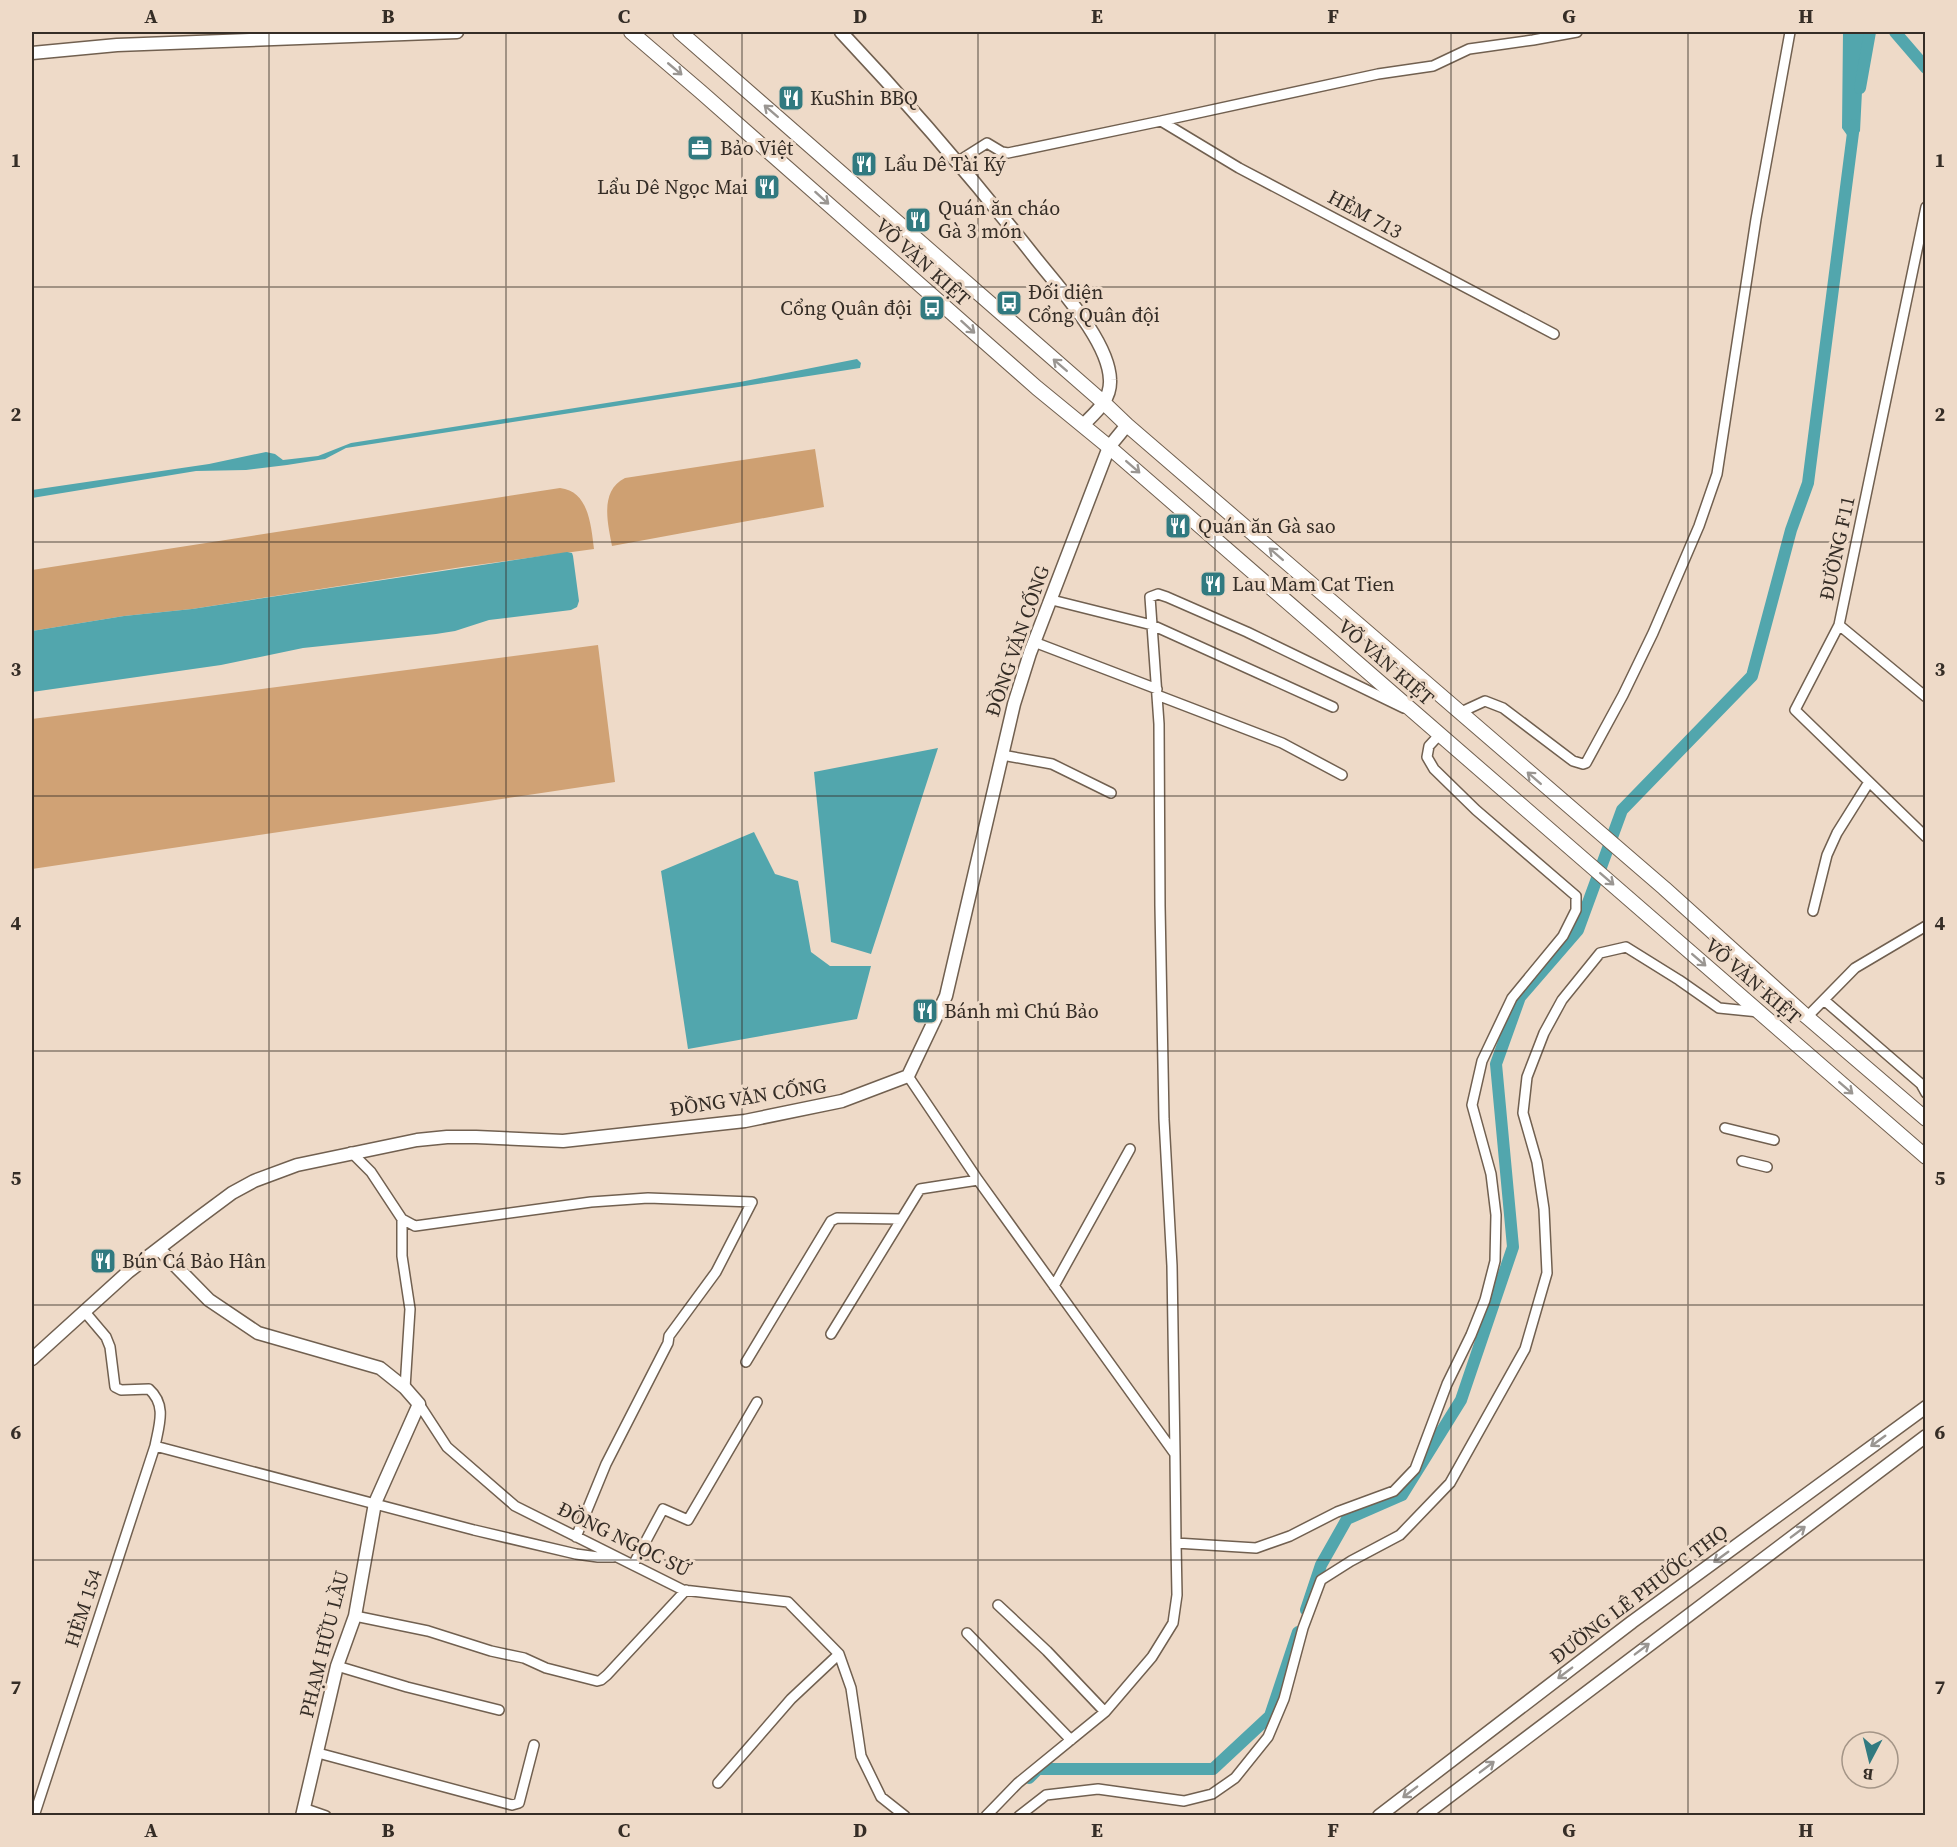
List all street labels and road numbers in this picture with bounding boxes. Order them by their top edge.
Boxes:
street label: HẺM 713 [1323,183,1407,245]
street label: VÕ VĂN KIỆT [869,212,977,312]
street label: ĐƯỜNG F11 [1812,493,1862,603]
street label: ĐỒNG VĂN CỐNG [978,561,1056,720]
street label: VÕ VĂN KIỆT [1332,612,1440,712]
street label: VÕ VĂN KIỆT [1699,931,1807,1031]
street label: ĐỒNG VĂN CỐNG [668,1071,829,1123]
street label: ĐỒNG NGỌC SỨ [553,1495,696,1583]
street label: ĐƯỜNG LÊ PHƯỚC THỌ [1544,1518,1734,1670]
street label: HẺM 154 [57,1565,109,1651]
street label: PHẠM HỮU LẦU [292,1567,356,1721]

